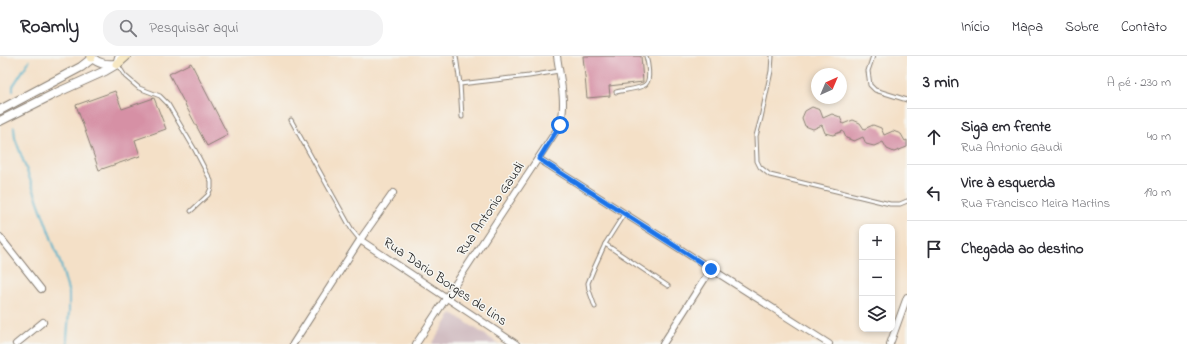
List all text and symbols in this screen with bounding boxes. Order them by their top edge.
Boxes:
search box [103,10,383,46]
text: Roamly [20,14,79,41]
icon: search [117,17,139,39]
text: Pesquisar aqui [149,17,238,39]
text: Início [961,17,990,38]
text: Mapa [1012,17,1043,38]
text: Sobre [1065,17,1099,38]
text: Contato [1121,17,1167,38]
north arrow [811,68,847,104]
text: 3 min [923,70,959,95]
text: A pé · 230 m [1107,73,1171,92]
route start [551,116,569,134]
text: Siga em frente [961,116,1051,138]
icon: ahead [923,126,945,148]
text: 40 m [1147,127,1171,146]
text: Rua Antonio Gaudi [961,138,1062,157]
street label: Rua Antonio Gaudi [452,158,530,260]
text: Vire à esquerda [961,172,1055,194]
icon: left [923,182,945,204]
text: 190 m [1144,183,1171,202]
text: Rua Francisco Meira Martins [961,194,1110,213]
map controls [859,224,895,332]
button: + [859,224,895,260]
street label: Rua Dario Borges de Lins [378,233,511,332]
icon: arrive [923,238,945,260]
text: Chegada ao destino [961,238,1084,260]
route end [702,260,720,278]
button: − [859,260,895,296]
button: layers [859,296,895,332]

